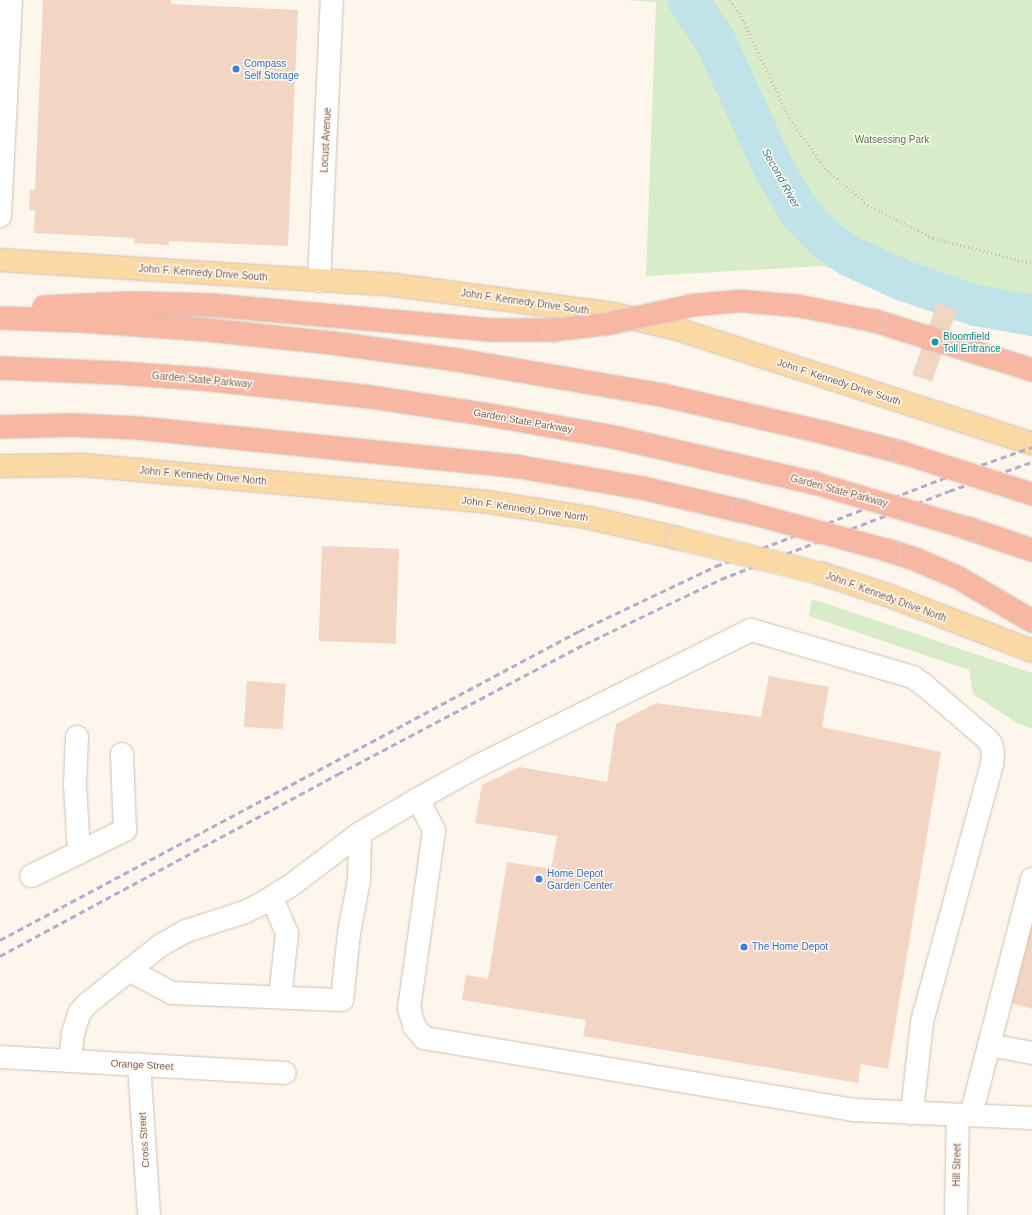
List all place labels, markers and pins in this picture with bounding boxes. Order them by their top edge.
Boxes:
place label: Compass Self Storage [244,57,299,80]
marker: Compass Self Storage [231,64,241,74]
place label: Bloomfield Toll Entrance [943,330,1001,354]
marker: Bloomfield Toll Entrance [930,337,940,347]
place label: Home Depot Garden Center [547,867,613,890]
marker: Home Depot Garden Center [534,874,544,884]
place label: The Home Depot [752,941,828,953]
marker: The Home Depot [739,942,749,952]

